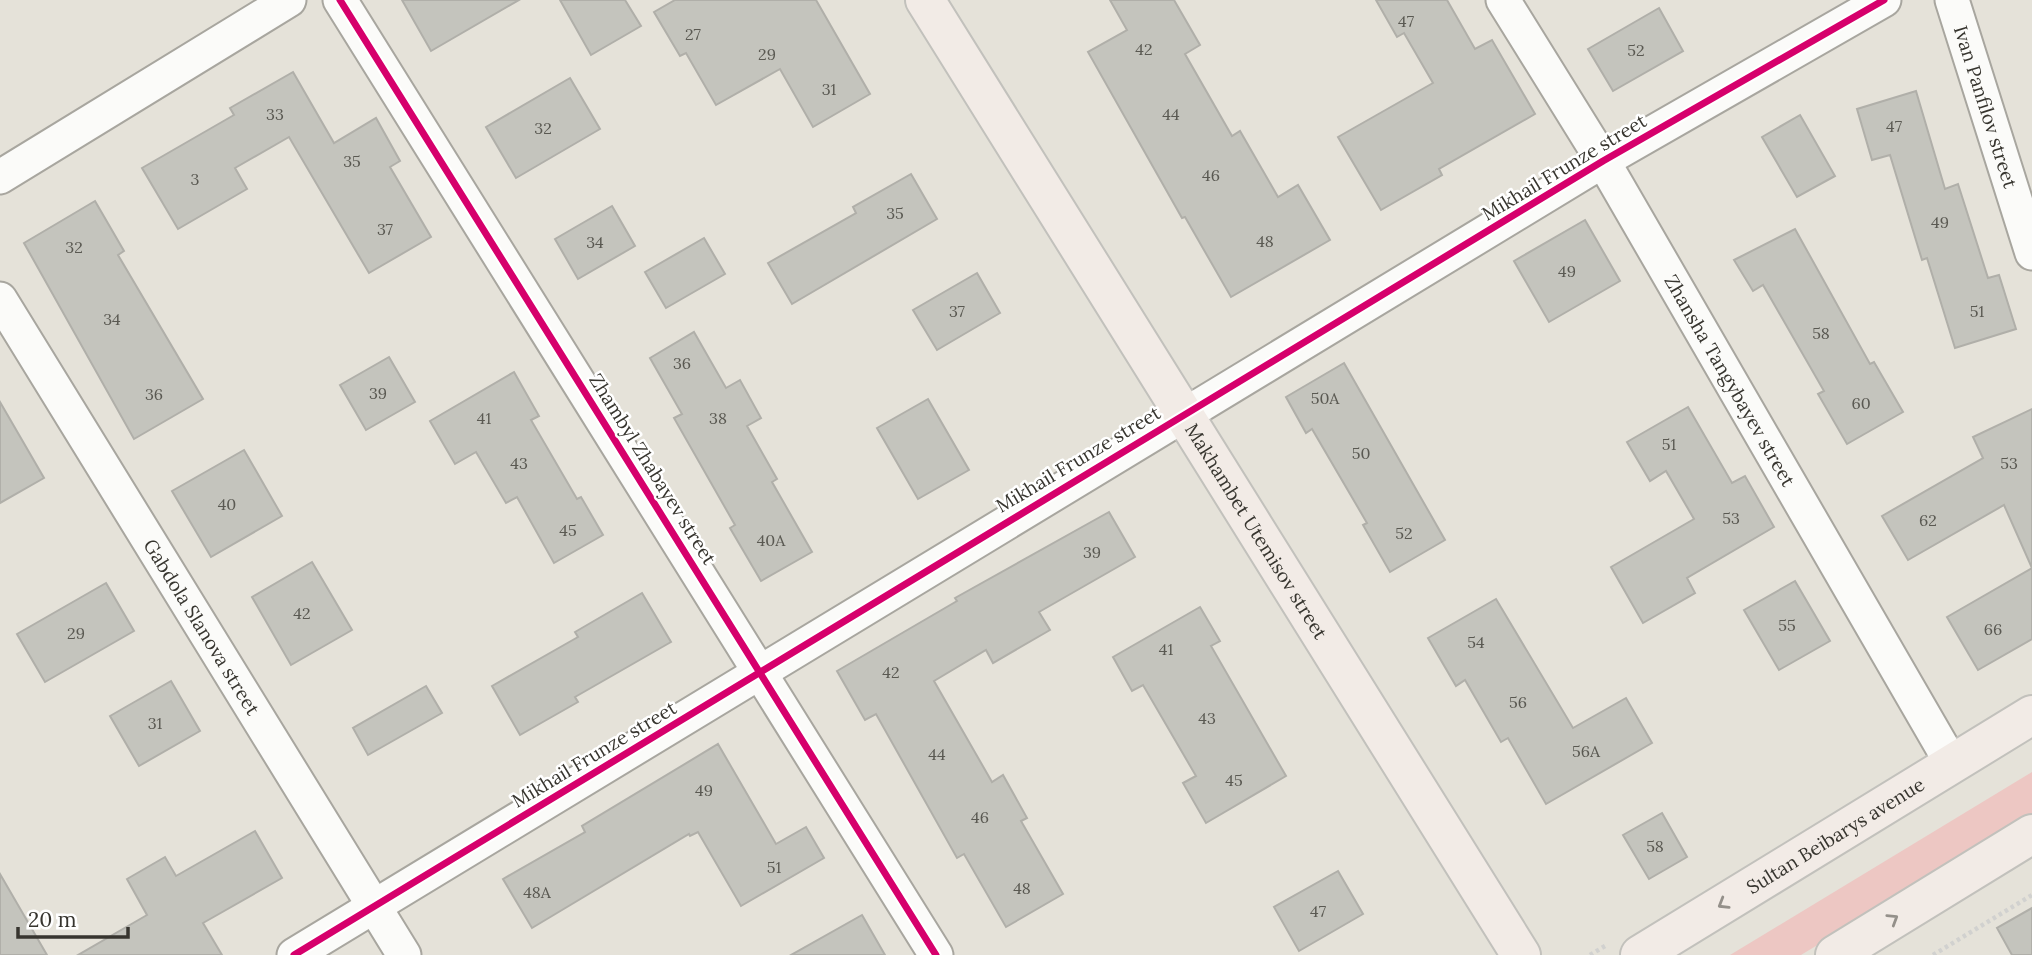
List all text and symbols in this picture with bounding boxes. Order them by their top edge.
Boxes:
house number: 47 [1398,11,1415,31]
street label: Ivan Panfilov street [1949,22,2023,192]
house number: 27 [685,24,702,44]
house number: 42 [1135,39,1153,59]
house number: 52 [1627,40,1645,60]
house number: 29 [758,44,776,64]
house number: 31 [822,79,837,99]
house number: 33 [266,104,284,124]
house number: 44 [1162,104,1180,124]
street label: Mikhail Frunze street [1477,108,1651,226]
house number: 47 [1886,116,1903,136]
house number: 32 [534,118,552,138]
house number: 35 [343,151,361,171]
house number: 46 [1202,165,1220,185]
house number: 3 [191,169,200,189]
house number: 35 [886,203,904,223]
house number: 49 [1931,212,1949,232]
house number: 37 [377,219,394,239]
house number: 48 [1256,231,1274,251]
house number: 34 [586,232,604,252]
house number: 32 [65,237,83,257]
house number: 49 [1558,261,1576,281]
street label: Zhansha Tangybayev street [1659,270,1801,491]
house number: 37 [949,301,966,321]
house number: 51 [1970,301,1984,321]
house number: 34 [103,309,121,329]
house number: 58 [1812,323,1830,343]
house number: 36 [673,353,691,373]
street label: Zhambyl Zhabayev street [584,369,722,570]
house number: 39 [369,383,387,403]
house number: 36 [145,384,163,404]
house number: 50А [1311,388,1340,408]
house number: 60 [1851,393,1871,413]
street label: Mikhail Frunze street [991,400,1165,518]
house number: 41 [477,408,491,428]
house number: 38 [709,408,727,428]
street label: Makhambet Utemisov street [1180,419,1333,644]
house number: 51 [1662,434,1676,454]
house number: 50 [1352,443,1370,463]
house number: 43 [510,453,528,473]
house number: 53 [2000,453,2018,473]
house number: 40 [218,494,236,514]
house number: 53 [1722,508,1740,528]
house number: 62 [1919,510,1937,530]
house number: 45 [559,520,577,540]
house number: 52 [1395,523,1413,543]
house number: 40А [757,530,786,550]
street label: Gabdola Slanova street [139,534,266,720]
house number: 39 [1083,542,1101,562]
house number: 42 [293,603,311,623]
house number: 55 [1778,615,1796,635]
house number: 66 [1984,619,2002,639]
house number: 29 [67,623,85,643]
house number: 54 [1467,632,1485,652]
house number: 41 [1159,639,1173,659]
house number: 42 [882,662,900,682]
house number: 56 [1509,692,1527,712]
street label: Mikhail Frunze street [507,695,681,813]
house number: 43 [1198,708,1216,728]
house number: 31 [148,713,163,733]
house number: 56А [1572,741,1601,761]
house number: 44 [928,744,946,764]
house number: 45 [1225,770,1243,790]
street label: Sultan Beibarys avenue [1742,772,1929,899]
house number: 49 [695,780,713,800]
house number: 46 [971,807,989,827]
house number: 58 [1646,836,1664,856]
house number: 51 [767,857,781,877]
house number: 48 [1013,878,1031,898]
house number: 48А [523,882,552,902]
scale bar [18,895,128,939]
one-way arrow [1717,896,1730,909]
house number: 47 [1310,901,1327,921]
text: 20 m [28,906,77,933]
one-way arrow [1885,915,1898,928]

